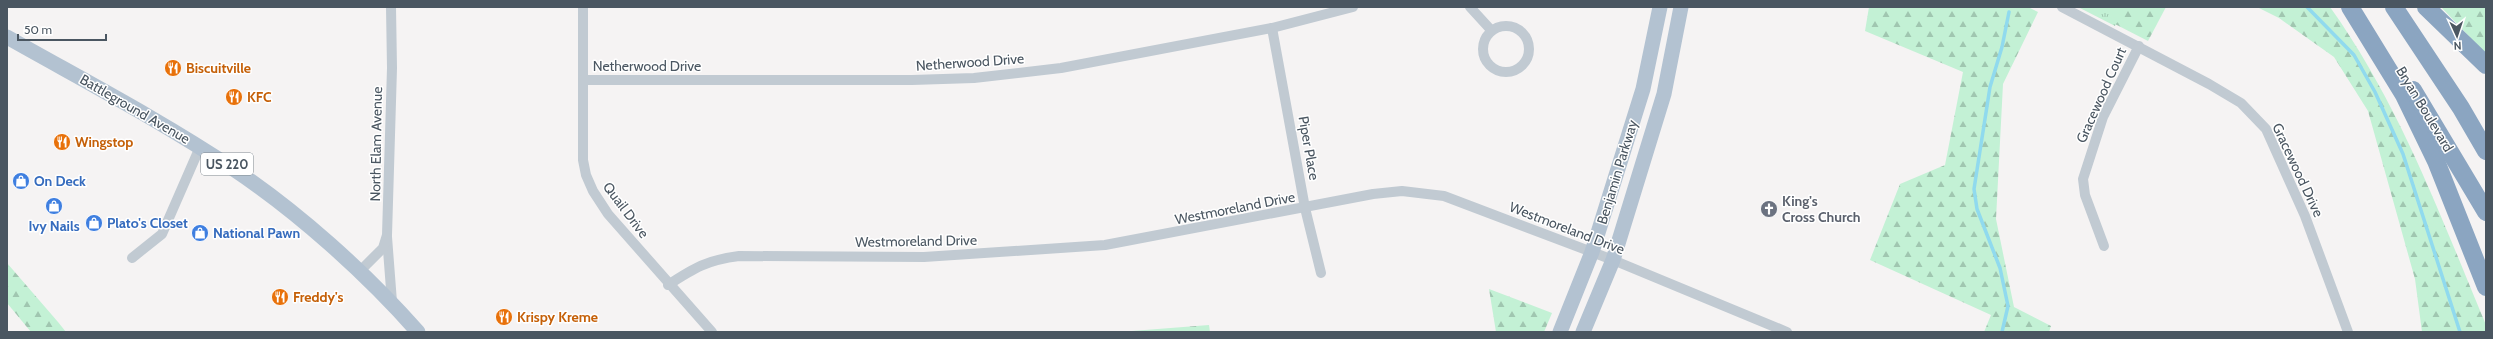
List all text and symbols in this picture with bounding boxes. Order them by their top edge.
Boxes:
scale bar [18,16,106,42]
north arrow [2437,16,2477,56]
text: 50 m [24,22,52,37]
text: N [2453,39,2462,53]
street label: Gracewood Court [2072,44,2130,146]
street label: Netherwood Drive [915,49,1025,75]
street label: Netherwood Drive [593,57,701,75]
restaurant icon: Biscuitville [163,58,183,78]
place label: Biscuitville [186,59,251,77]
street label: Bryan Boulevard [2392,63,2458,155]
street label: Battleground Avenue [77,70,193,148]
street label: North Elam Avenue [366,86,386,202]
restaurant icon: KFC [224,87,244,107]
place label: KFC [247,88,272,106]
street label: Piper Place [1295,115,1323,181]
street label: Benjamin Parkway [1593,118,1641,226]
street label: Gracewood Drive [2268,120,2328,220]
restaurant icon: Wingstop [52,132,72,152]
place label: Wingstop [75,133,133,151]
road number: US 220 [201,153,253,175]
shop icon: On Deck [11,171,31,191]
place label: On Deck [34,172,86,190]
street label: Quail Drive [599,178,653,242]
street label: Westmoreland Drive [1173,188,1297,228]
place label: King's Cross Church [1782,192,1860,226]
shop icon: Ivy Nails [44,196,64,216]
street label: Westmoreland Drive [1507,198,1627,258]
church icon: King's Cross Church [1759,199,1779,219]
shop icon: Plato's Closet [84,213,104,233]
place label: Plato's Closet [107,214,188,232]
place label: Ivy Nails [28,217,80,235]
shop icon: National Pawn [190,223,210,243]
place label: National Pawn [213,224,300,242]
street label: Westmoreland Drive [855,231,977,251]
restaurant icon: Freddy's [270,287,290,307]
place label: Freddy's [293,288,343,306]
restaurant icon: Krispy Kreme [494,307,514,327]
place label: Krispy Kreme [517,308,598,326]

